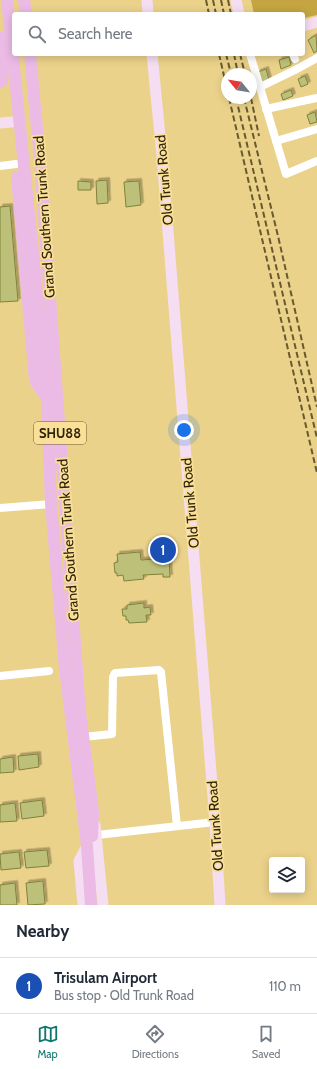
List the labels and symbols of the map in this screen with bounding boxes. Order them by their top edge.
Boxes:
north arrow [221,68,257,104]
street label: Old Trunk Road [151,134,177,226]
street label: Grand Southern Trunk Road [29,135,59,299]
your location [174,420,194,440]
road number: SHU88 [34,422,86,444]
street label: Old Trunk Road [177,457,203,549]
street label: Grand Southern Trunk Road [53,458,83,622]
pin: 1 [150,535,176,565]
street label: Old Trunk Road [203,780,227,872]

